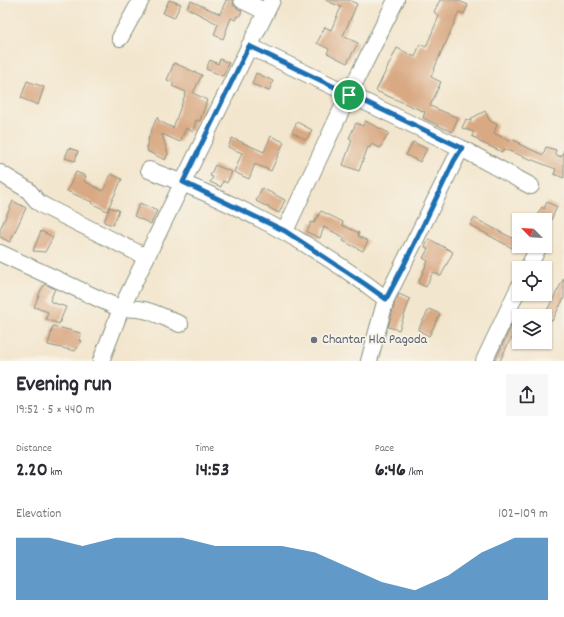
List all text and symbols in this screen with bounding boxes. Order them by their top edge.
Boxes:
pin [332,78,366,112]
icon: arrive [338,84,360,106]
north arrow [512,213,552,253]
map controls [512,213,552,349]
button: locate [512,261,552,301]
button: layers [512,309,552,349]
place label: Chantar Hla Pagoda [322,330,428,350]
marker: Chantar Hla Pagoda [309,335,319,345]
text: Evening run [16,370,112,401]
button: share [506,374,548,416]
text: 19:52 · 5 × 440 m [16,401,94,420]
text: Distance [16,441,52,457]
text: Time [195,441,214,457]
text: Pace [375,441,394,457]
text: 2.20 [16,457,48,485]
text: 14:53 [195,457,229,485]
text: 6:46 [375,457,406,485]
text: km [48,465,62,481]
text: /km [406,465,424,481]
text: Elevation [16,505,61,524]
text: 102–109 m [498,505,548,524]

